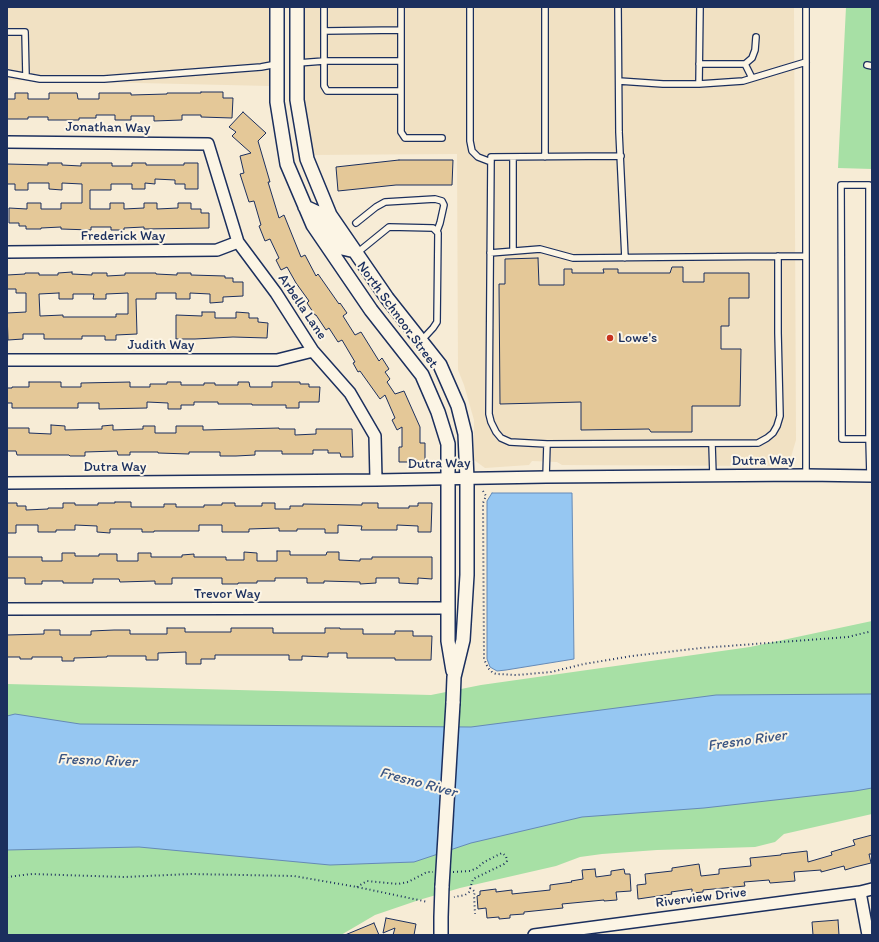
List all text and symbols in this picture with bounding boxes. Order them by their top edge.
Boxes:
street label: Jonathan Way [65,119,151,137]
street label: Frederick Way [81,228,165,244]
street label: North Schnoor Street [353,258,441,372]
street label: Arbella Lane [274,271,330,343]
place label: Lowe's [618,330,657,346]
marker: Lowe's [605,333,615,343]
street label: Judith Way [128,337,194,353]
street label: Dutra Way [731,452,795,470]
street label: Dutra Way [407,455,471,473]
street label: Dutra Way [84,459,146,475]
street label: Trevor Way [194,586,260,602]
water label: Fresno River [706,727,788,755]
water label: Fresno River [57,751,137,771]
water label: Fresno River [377,764,459,802]
street label: Riverview Drive [655,884,747,912]

